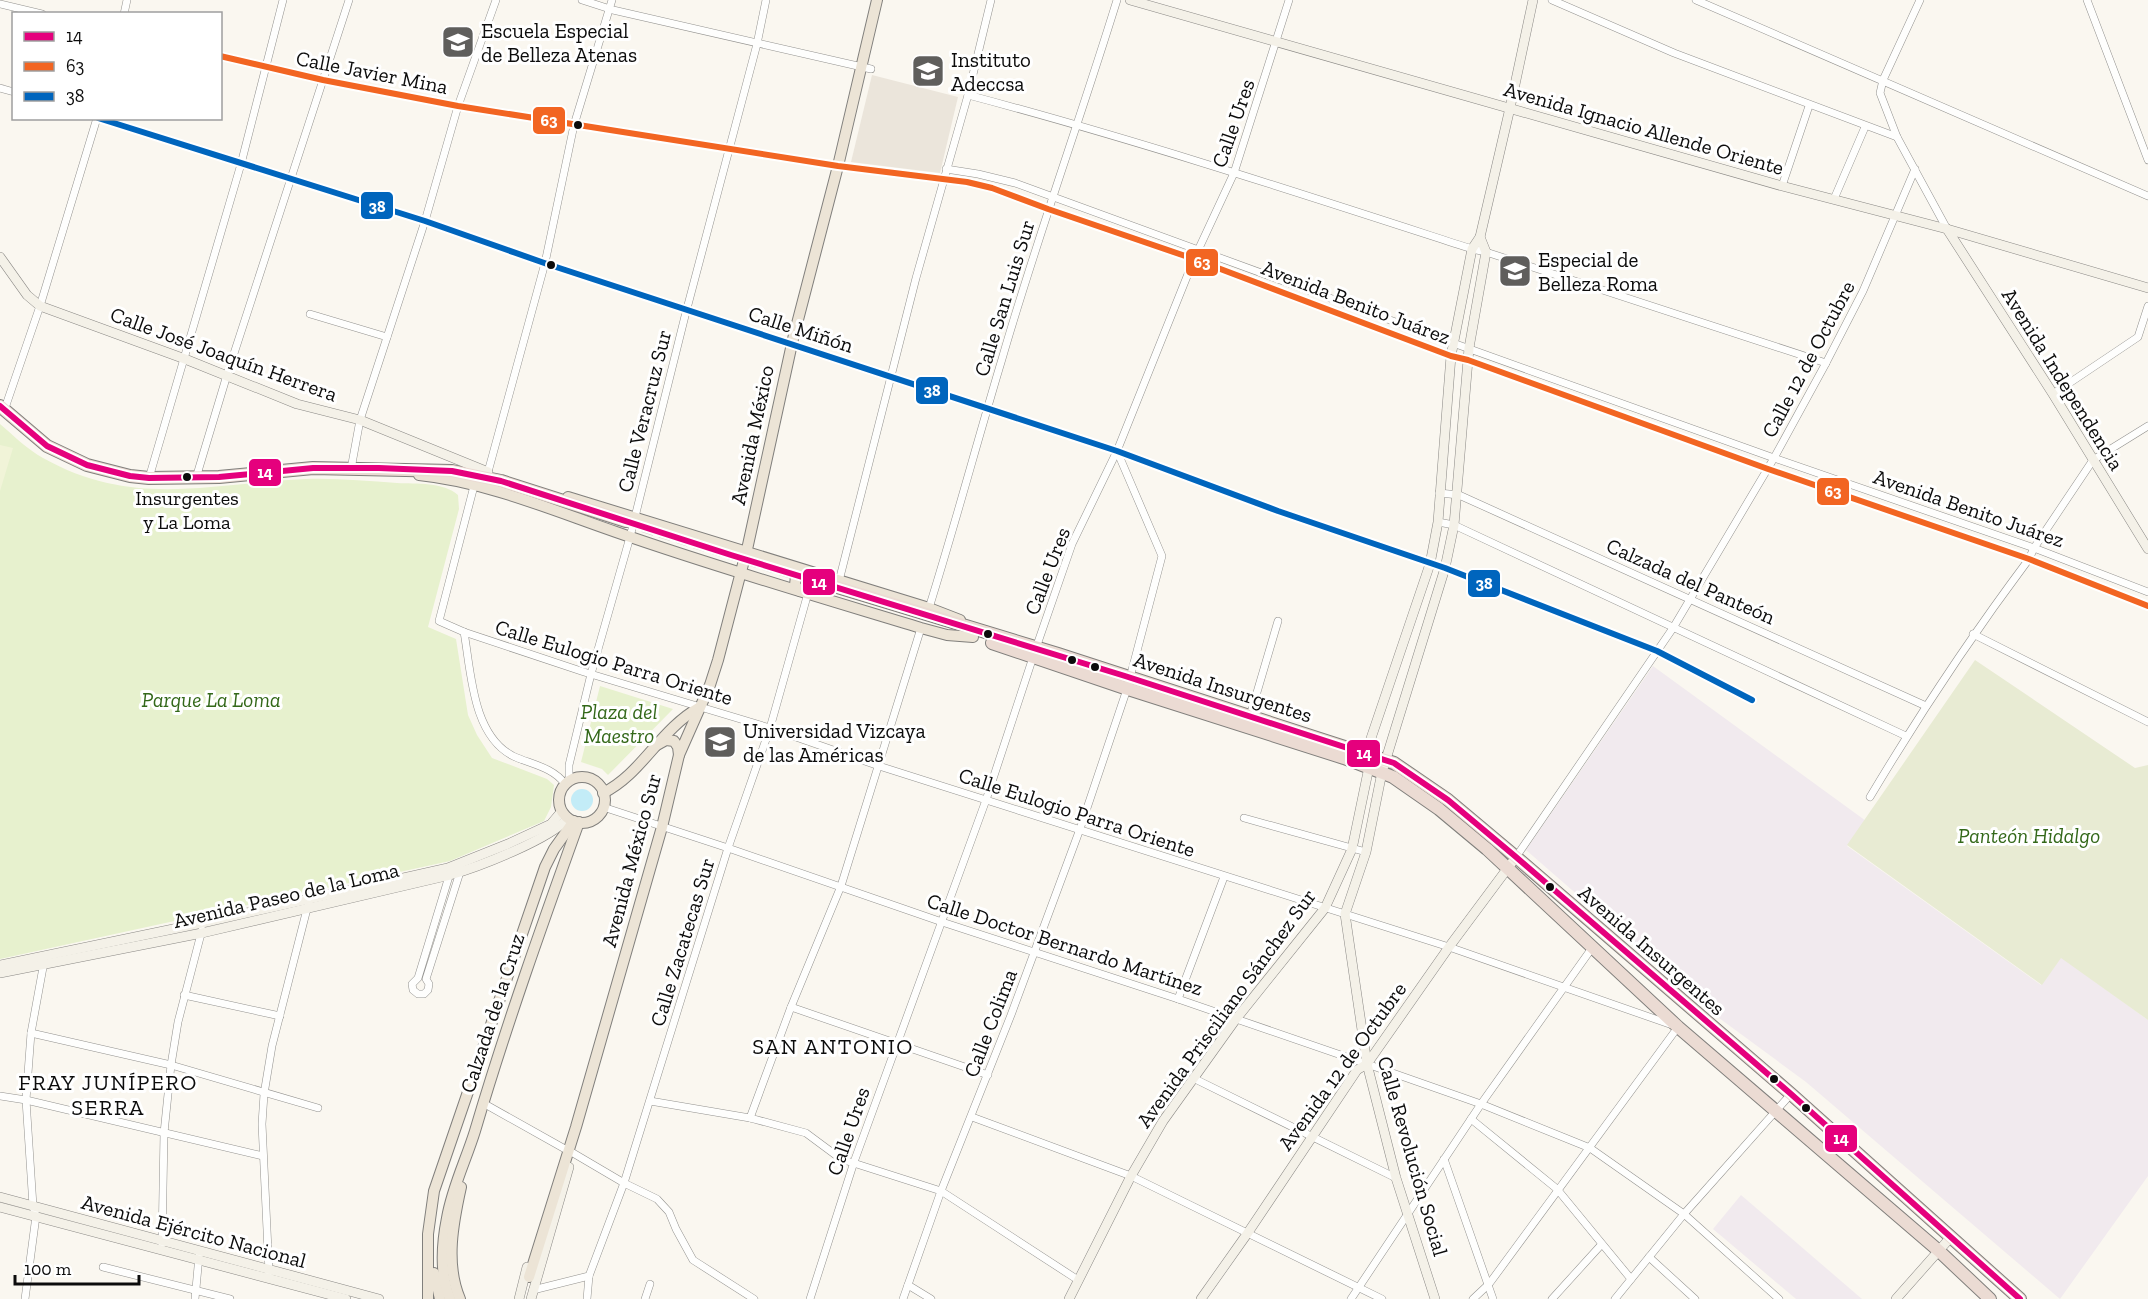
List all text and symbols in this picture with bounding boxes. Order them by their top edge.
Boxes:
legend [12,12,222,120]
place label: Escuela Especial de Belleza Atenas [481,18,637,67]
school or university icon: Escuela Especial de Belleza Atenas [440,24,476,60]
text: 14 [66,25,83,47]
street label: Calle Javier Mina [294,45,450,99]
place label: Instituto Adeccsa [951,47,1031,96]
school or university icon: Instituto Adeccsa [910,53,946,89]
text: 63 [66,55,85,77]
street label: Calle Ures [1206,75,1260,171]
street label: Avenida Ignacio Allende Oriente [1501,76,1787,180]
text: 38 [66,85,85,107]
line badge: 63 [532,106,566,135]
text: 63 [540,111,558,130]
unlabelled marker [572,119,584,131]
line badge: 38 [360,191,394,220]
text: 38 [368,197,386,216]
street label: Calle San Luis Sur [968,217,1040,379]
place label: Especial de Belleza Roma [1538,247,1658,296]
line badge: 63 [1185,248,1219,277]
text: 63 [1193,253,1211,272]
school or university icon: Especial de Belleza Roma [1497,253,1533,289]
street label: Avenida Benito Juárez [1258,254,1454,350]
unlabelled marker [545,259,557,271]
street label: Calle 12 de Octubre [1756,276,1860,442]
street label: Avenida Independencia [1997,283,2129,475]
street label: Calle Miñón [745,300,857,358]
street label: Calle José Joaquín Herrera [107,301,341,407]
street label: Calle Veracruz Sur [612,327,676,495]
street label: Avenida México [725,363,779,507]
line badge: 38 [915,376,949,405]
text: 38 [923,381,941,400]
line badge: 14 [248,458,282,487]
text: 14 [257,463,273,482]
street label: Avenida Benito Juárez [1870,464,2068,552]
marker: Insurgentes y La Loma [181,471,193,483]
line badge: 63 [1816,477,1850,506]
text: 63 [1824,482,1842,501]
place label: Insurgentes y La Loma [135,486,239,534]
street label: Calle Ures [1019,524,1075,618]
street label: Calzada del Panteón [1603,533,1779,629]
line badge: 14 [802,568,836,596]
line badge: 38 [1467,569,1501,598]
text: 14 [811,573,827,592]
text: 38 [1475,574,1493,593]
street label: Calle Eulogio Parra Oriente [492,614,736,710]
unlabelled marker [982,628,994,640]
street label: Avenida Insurgentes [1131,646,1315,728]
unlabelled marker [1066,654,1078,666]
unlabelled marker [1089,661,1101,673]
park label: Parque La Loma [141,687,281,712]
park label: Plaza del Maestro [581,699,657,748]
place label: Universidad Vizcaya de las Américas [743,718,926,767]
school or university icon: Universidad Vizcaya de las Américas [702,724,738,760]
line badge: 14 [1346,739,1381,768]
text: 14 [1356,744,1372,763]
street label: Calle Eulogio Parra Oriente [956,762,1198,862]
street label: Avenida México Sur [596,771,666,949]
park label: Panteón Hidalgo [1958,823,2100,848]
street label: Calle Zacatecas Sur [644,855,720,1029]
street label: Avenida Paseo de la Loma [171,857,401,933]
street label: Avenida Insurgentes [1574,880,1730,1020]
unlabelled marker [1544,881,1556,893]
street label: Avenida Prisciliano Sánchez Sur [1131,884,1321,1132]
street label: Calle Doctor Bernardo Martínez [924,888,1206,1001]
street label: Calzada de la Cruz [454,930,530,1096]
street label: Calle Colima [958,965,1022,1081]
street label: Avenida 12 de Octubre [1273,977,1411,1155]
district label: SAN ANTONIO [752,1033,914,1060]
street label: Calle Revolución Social [1373,1053,1454,1259]
district label: FRAY JUNÍPERO SERRA [18,1069,198,1121]
unlabelled marker [1768,1073,1780,1085]
street label: Calle Ures [821,1083,875,1179]
unlabelled marker [1800,1102,1812,1114]
line badge: 14 [1824,1124,1858,1153]
text: 14 [1833,1129,1849,1148]
street label: Avenida Ejército Nacional [79,1189,310,1274]
scale bar [15,1248,140,1286]
text: 100 m [24,1258,72,1280]

